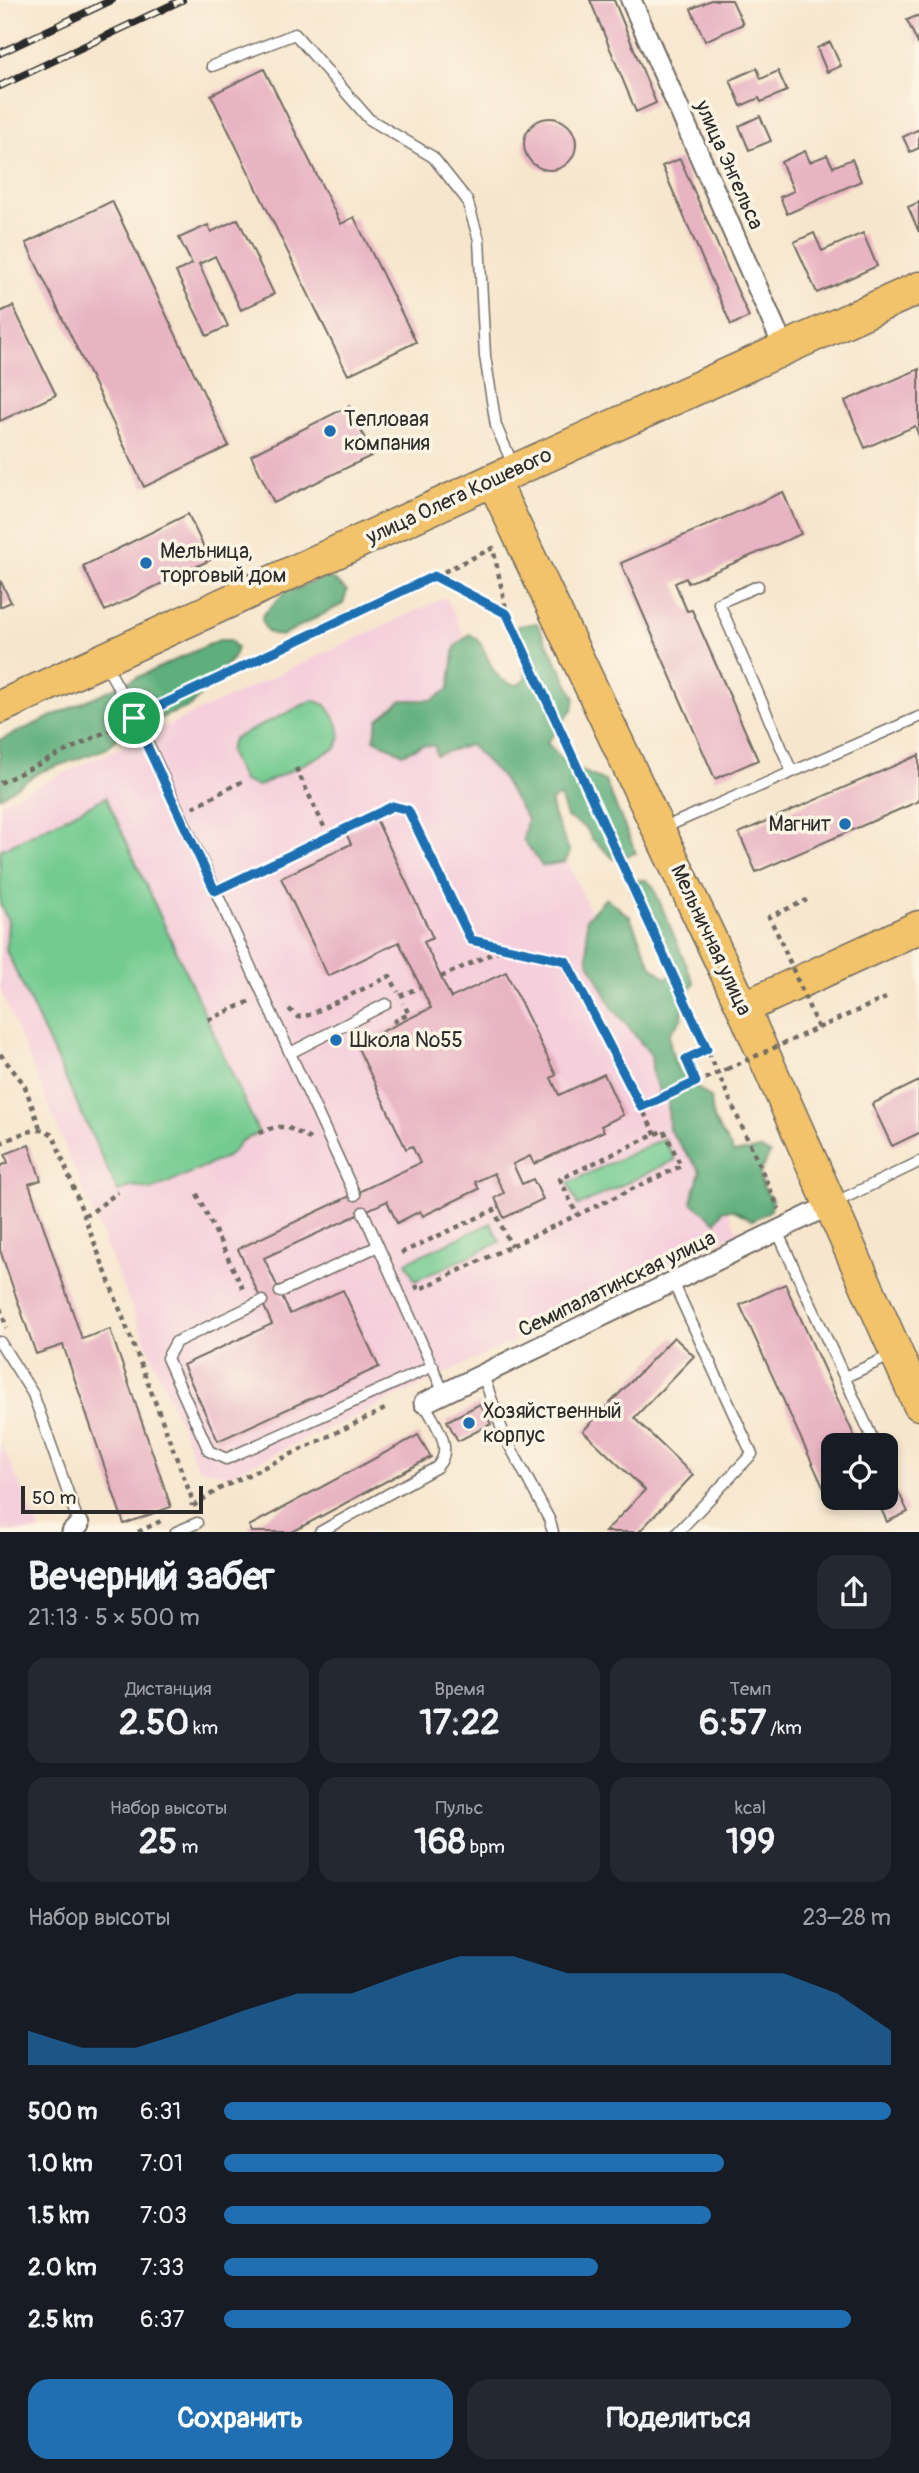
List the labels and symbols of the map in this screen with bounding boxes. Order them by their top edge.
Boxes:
street label: улица Энгельса [688,95,770,234]
place label: Тепловая компания [344,406,430,457]
marker: Тепловая компания [322,423,338,439]
street label: улица Олега Кошевого [361,441,556,551]
place label: Мельница, торговый дом [160,538,286,589]
marker: Мельница, торговый дом [138,555,154,571]
pin [104,688,164,748]
place label: Магнит [769,811,831,838]
marker: Магнит [837,816,853,832]
street label: Мельничная улица [664,860,758,1020]
place label: Школа №55 [350,1027,463,1054]
marker: Школа №55 [328,1032,344,1048]
street label: Семипалатинская улица [514,1225,720,1343]
place label: Хозяйственный корпус [483,1398,622,1449]
marker: Хозяйственный корпус [461,1415,477,1431]
scale bar [21,1482,203,1514]

